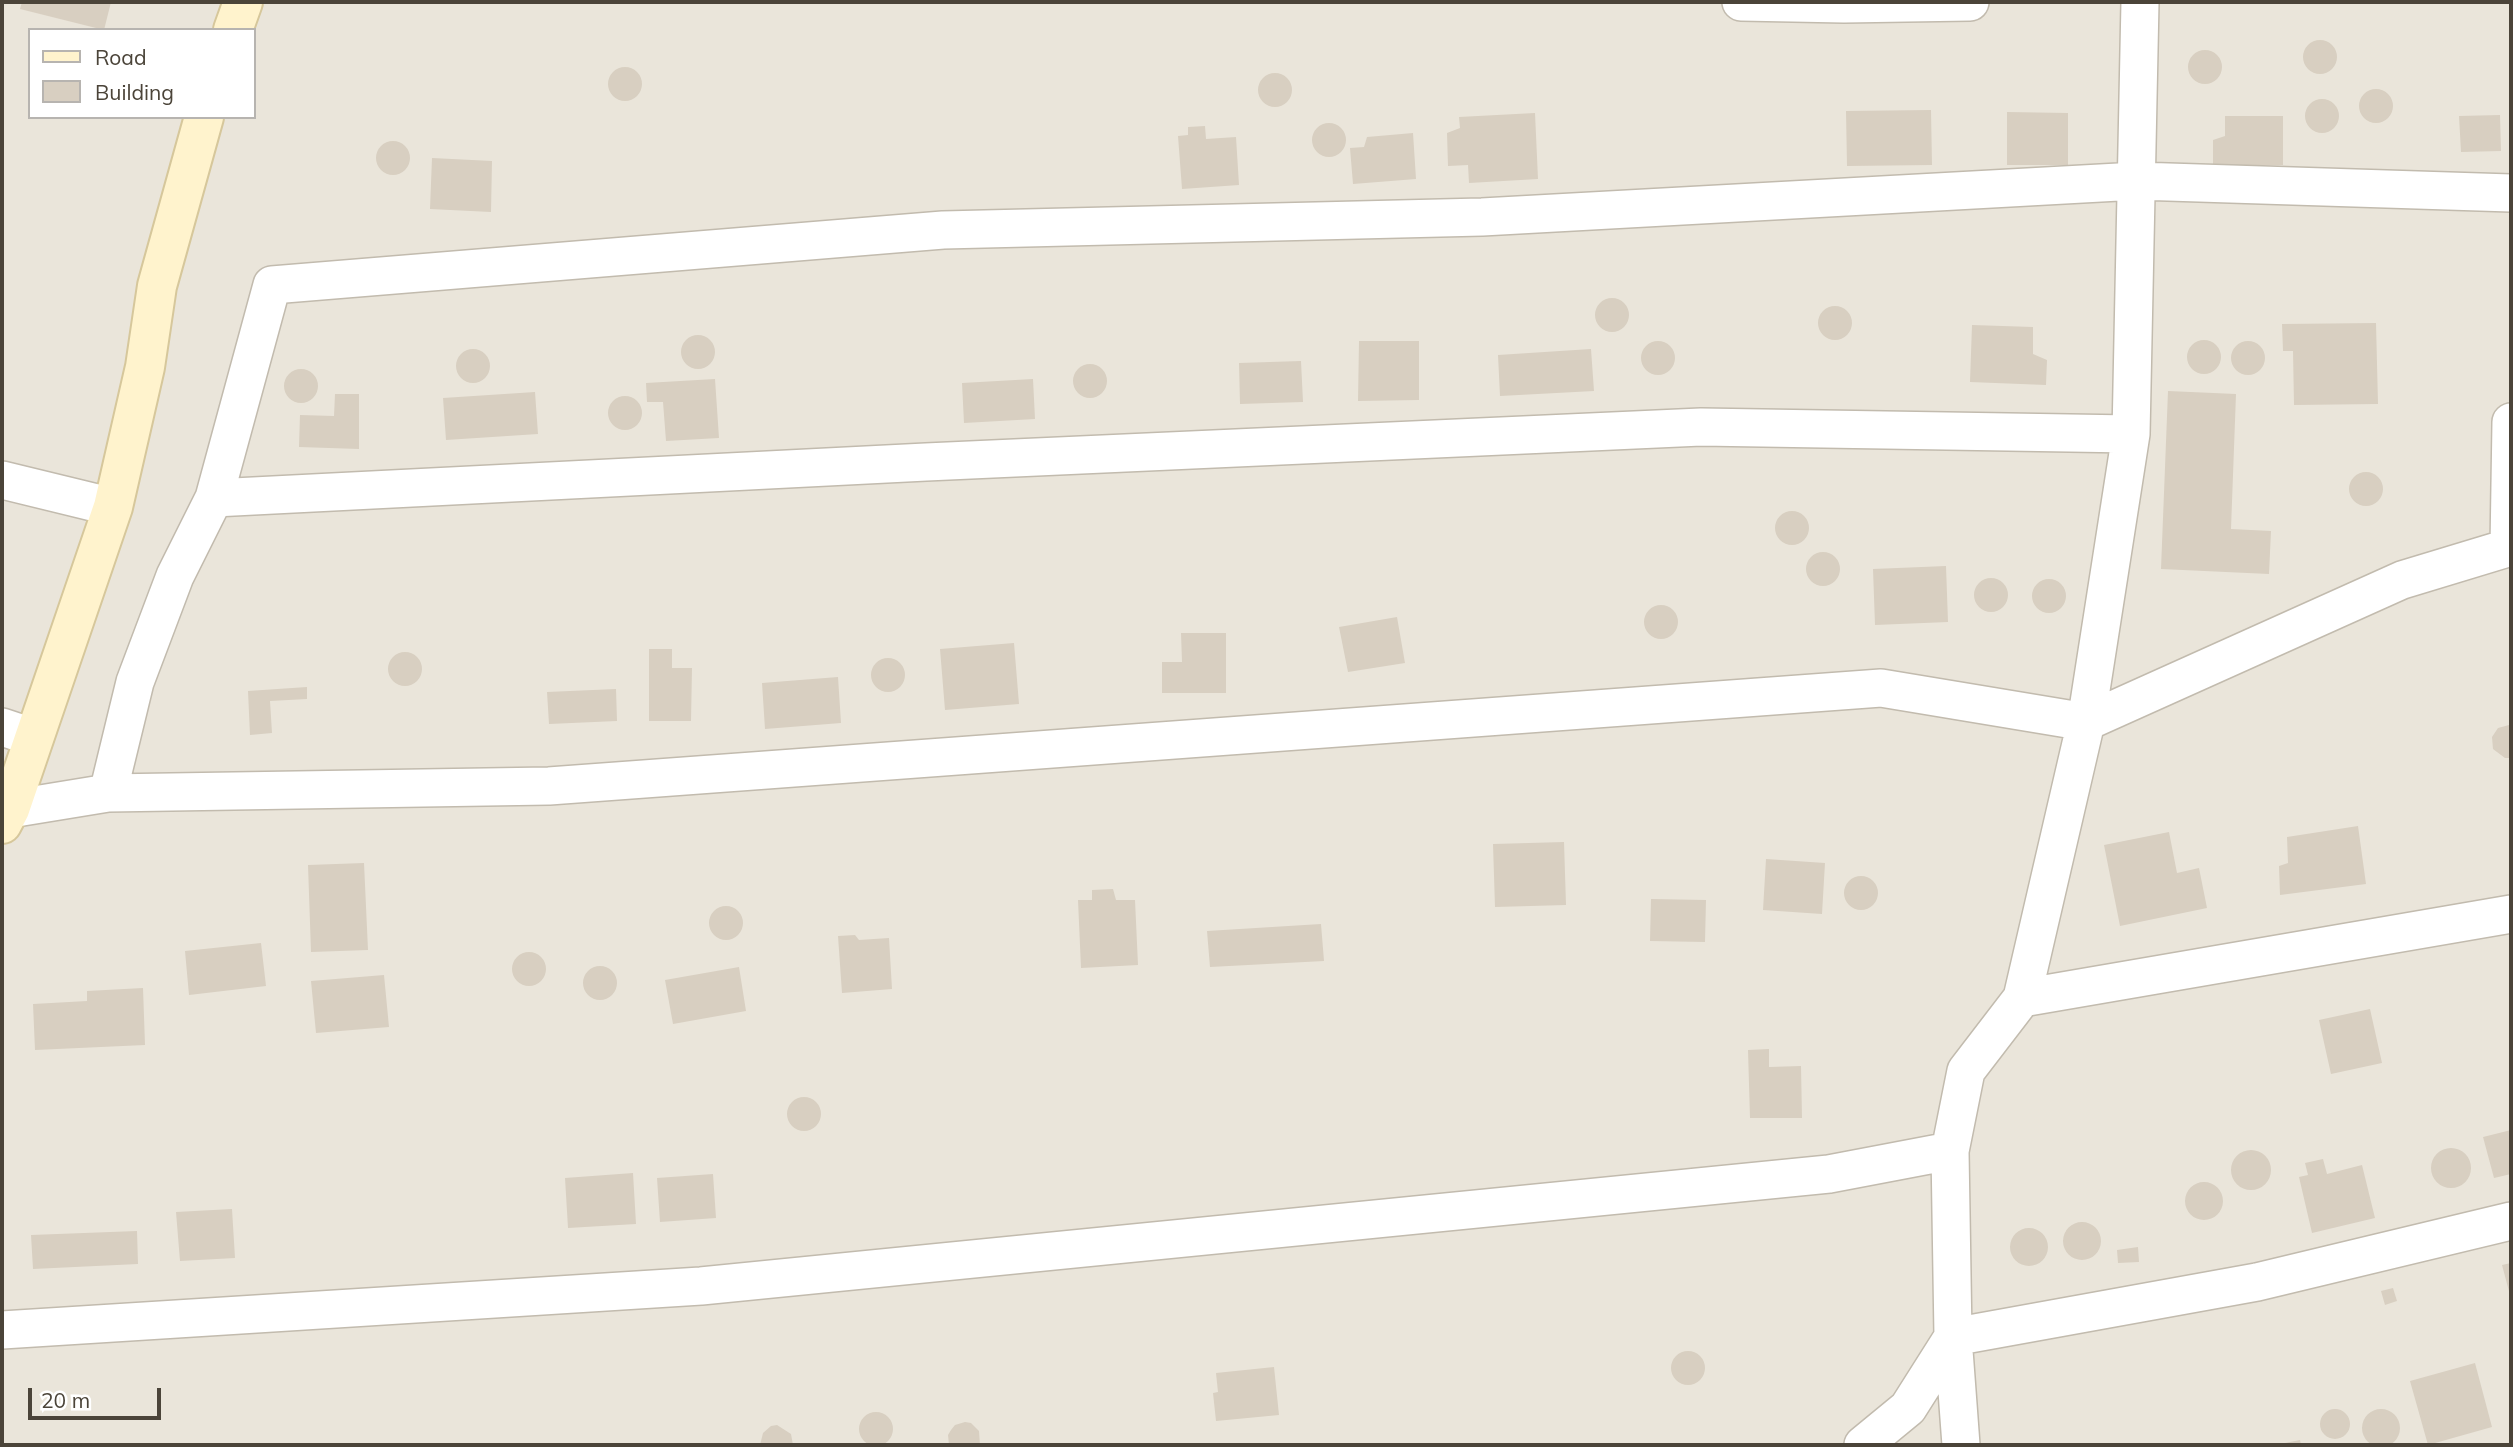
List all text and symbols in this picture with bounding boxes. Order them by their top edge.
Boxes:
legend [28,28,256,119]
text: Road [95,44,146,70]
text: Building [95,79,174,105]
scale bar [32,1374,164,1418]
text: 20 m [41,1387,90,1413]

